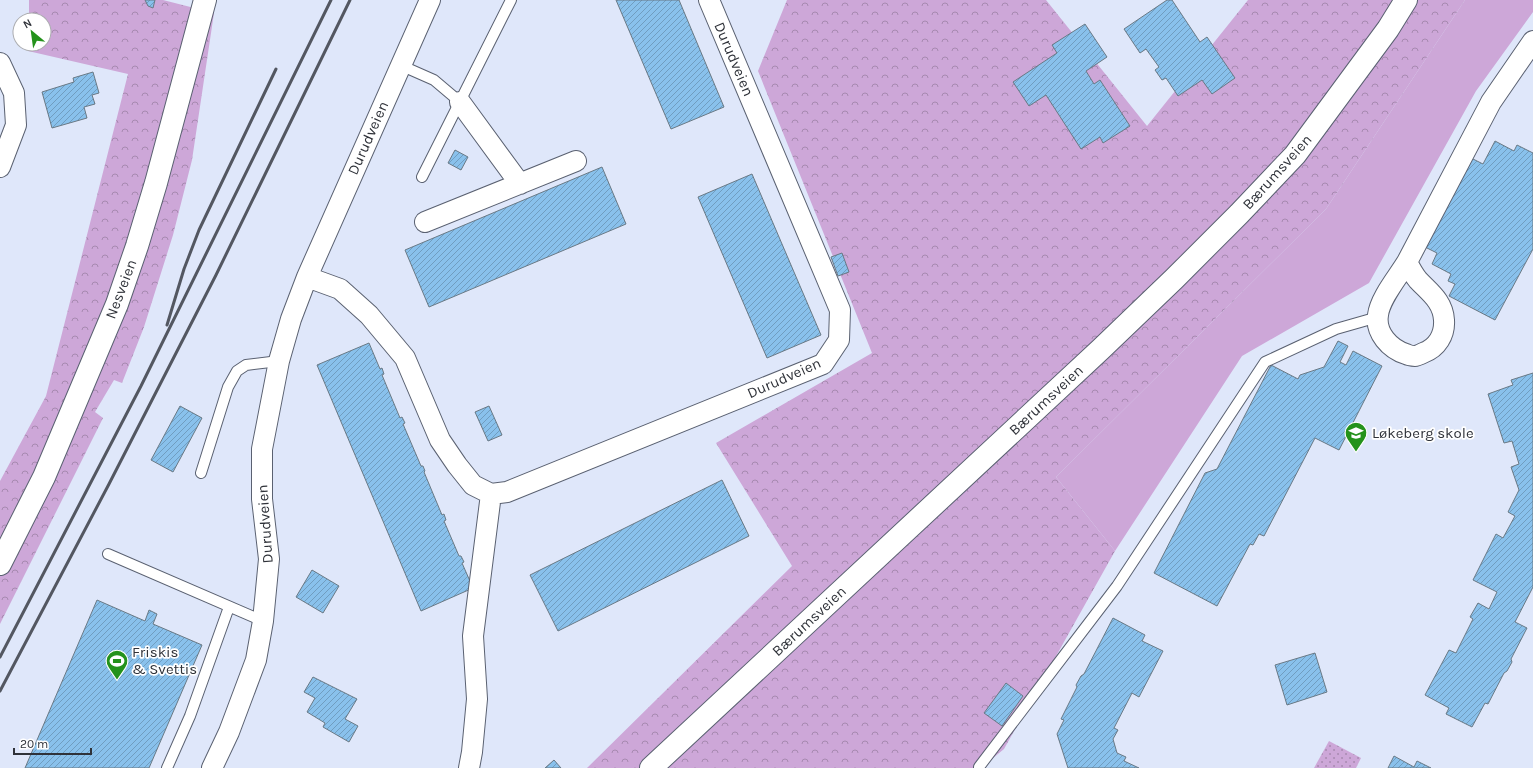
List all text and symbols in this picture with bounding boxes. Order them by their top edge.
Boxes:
north arrow [12,12,52,52]
text: N [21,16,34,31]
street label: Durudveien [710,19,758,99]
street label: Durudveien [344,98,392,178]
street label: Bærumsveien [1239,131,1315,213]
street label: Nesveien [101,257,141,321]
street label: Durudveien [744,354,824,402]
street label: Bærumsveien [1005,361,1087,439]
school or university icon: Løkeberg skole [1343,420,1369,453]
place label: Løkeberg skole [1372,424,1474,442]
street label: Durudveien [253,484,277,564]
street label: Bærumsveien [768,582,850,660]
place label: Friskis & Svettis [132,643,197,678]
sports icon: Friskis & Svettis [104,648,130,681]
scale bar [14,730,91,756]
text: 20 m [20,737,48,751]

